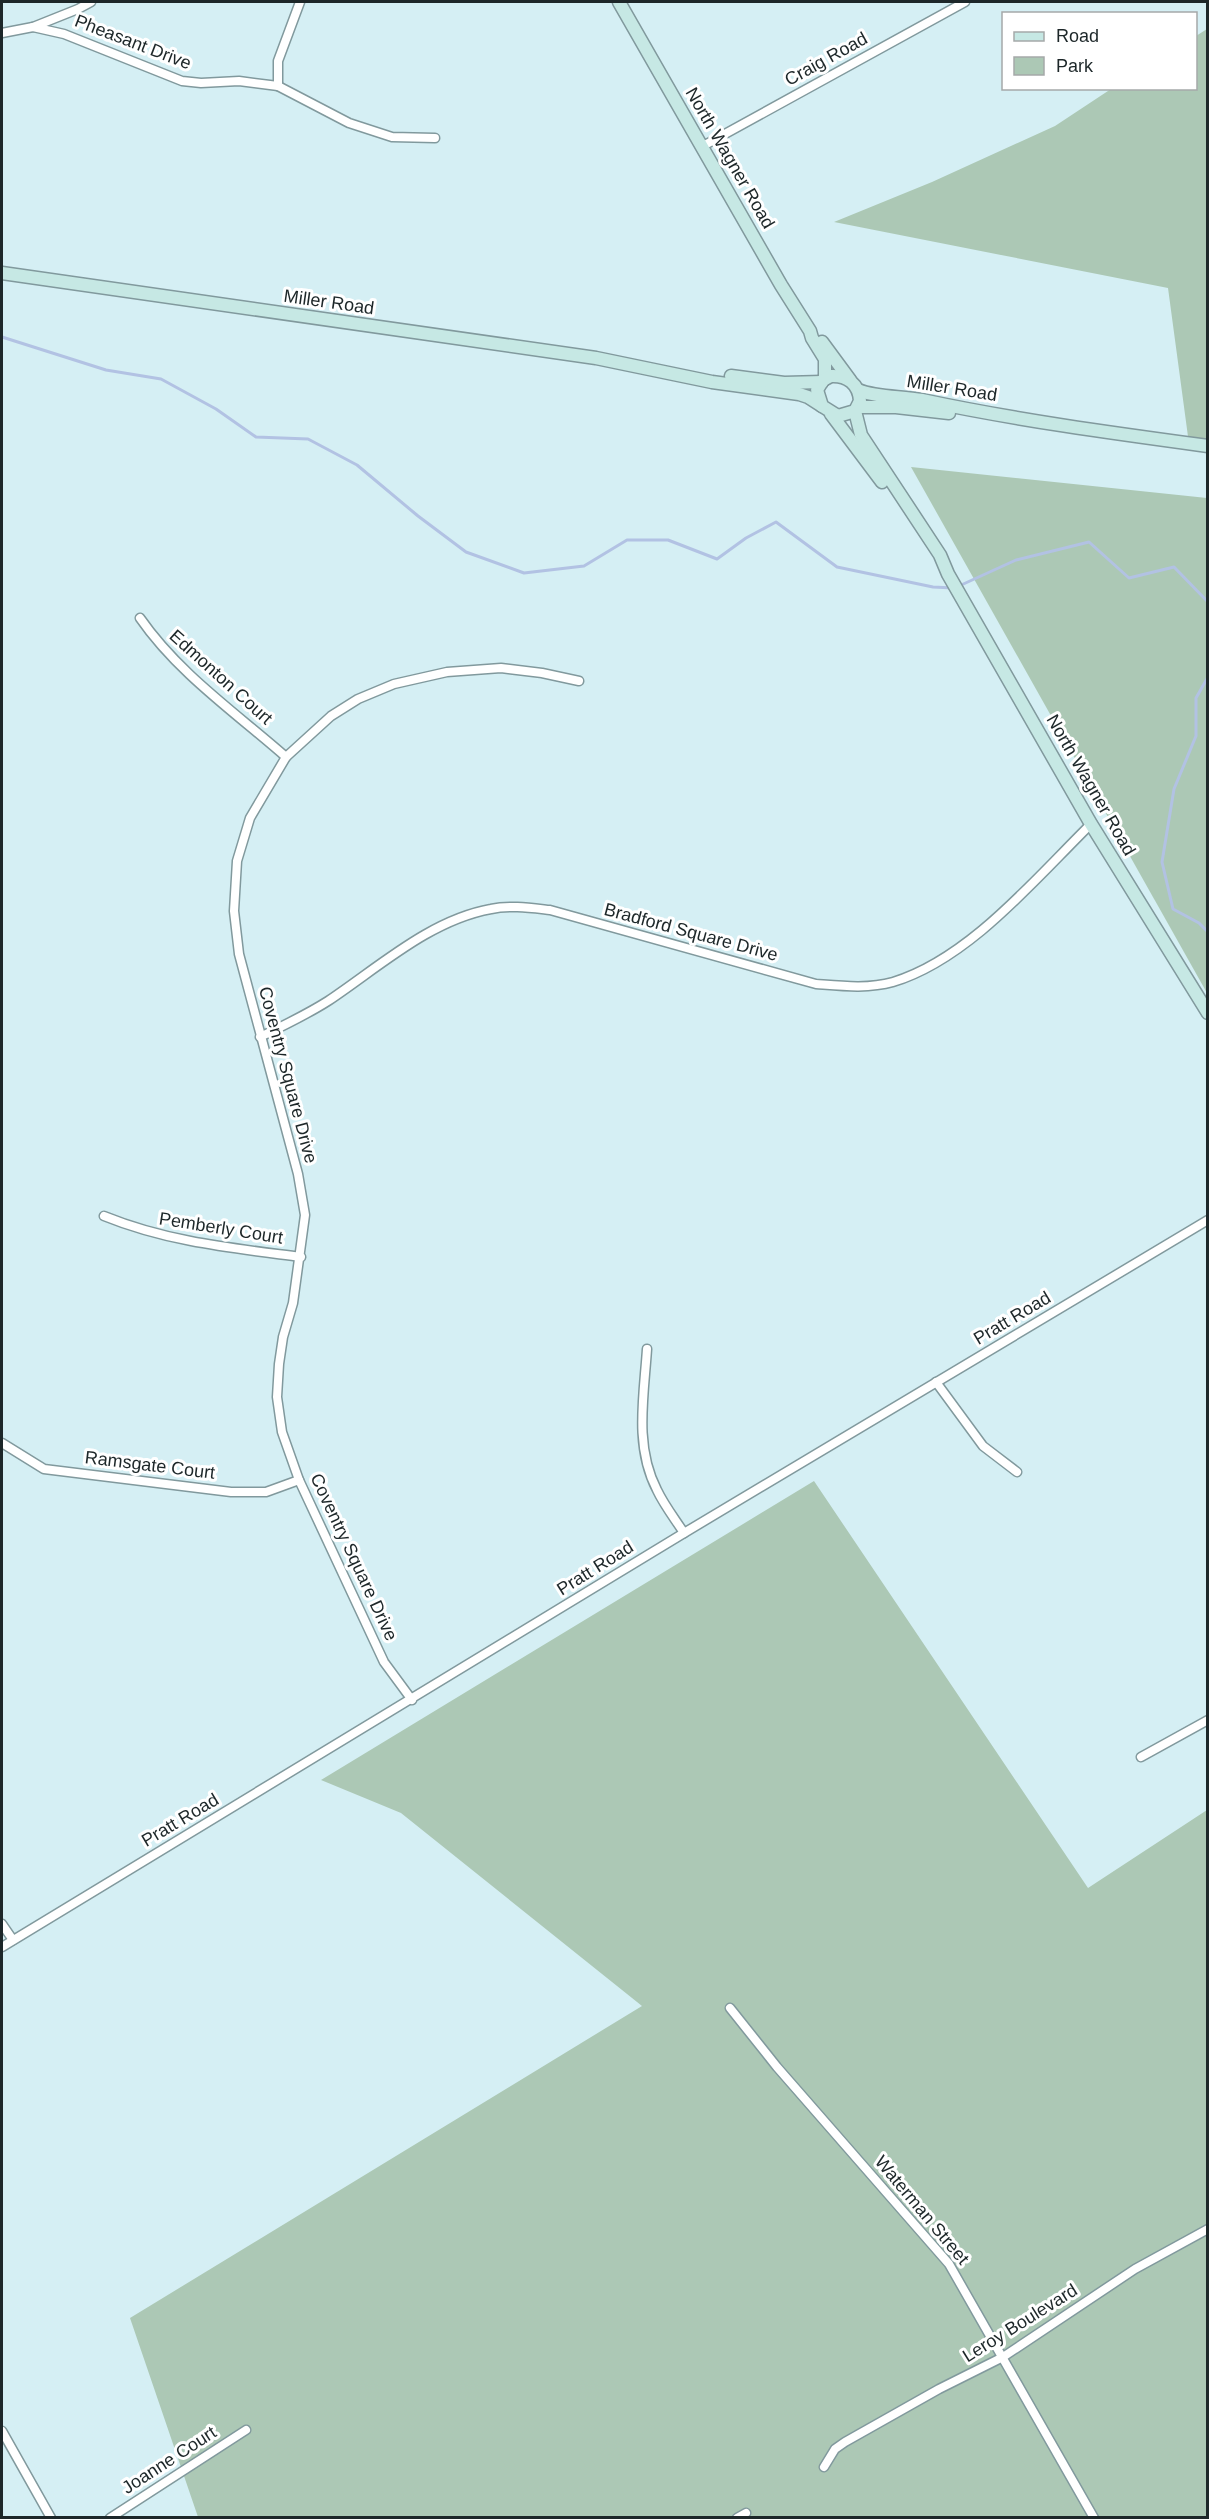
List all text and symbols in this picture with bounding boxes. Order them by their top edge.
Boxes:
street label: Pheasant Drive [72,11,194,73]
legend [1002,12,1197,90]
text: Road [1056,26,1099,46]
street label: Craig Road [781,28,871,90]
text: Park [1056,56,1094,76]
street label: North Wagner Road [681,84,779,232]
street label: Miller Road [283,286,375,318]
street label: Miller Road [905,371,999,405]
street label: Edmonton Court [166,626,276,728]
street label: North Wagner Road [1042,711,1140,859]
street label: Bradford Square Drive [602,899,780,965]
street label: Coventry Square Drive [255,984,321,1166]
street label: Pemberly Court [158,1208,284,1248]
street label: Pratt Road [970,1287,1054,1349]
street label: Ramsgate Court [84,1447,216,1483]
street label: Coventry Square Drive [306,1470,402,1644]
street label: Pratt Road [553,1537,637,1599]
street label: Pratt Road [138,1789,222,1851]
street label: Waterman Street [871,2152,973,2268]
street label: Leroy Boulevard [959,2280,1081,2366]
street label: Joanne Court [118,2422,220,2498]

